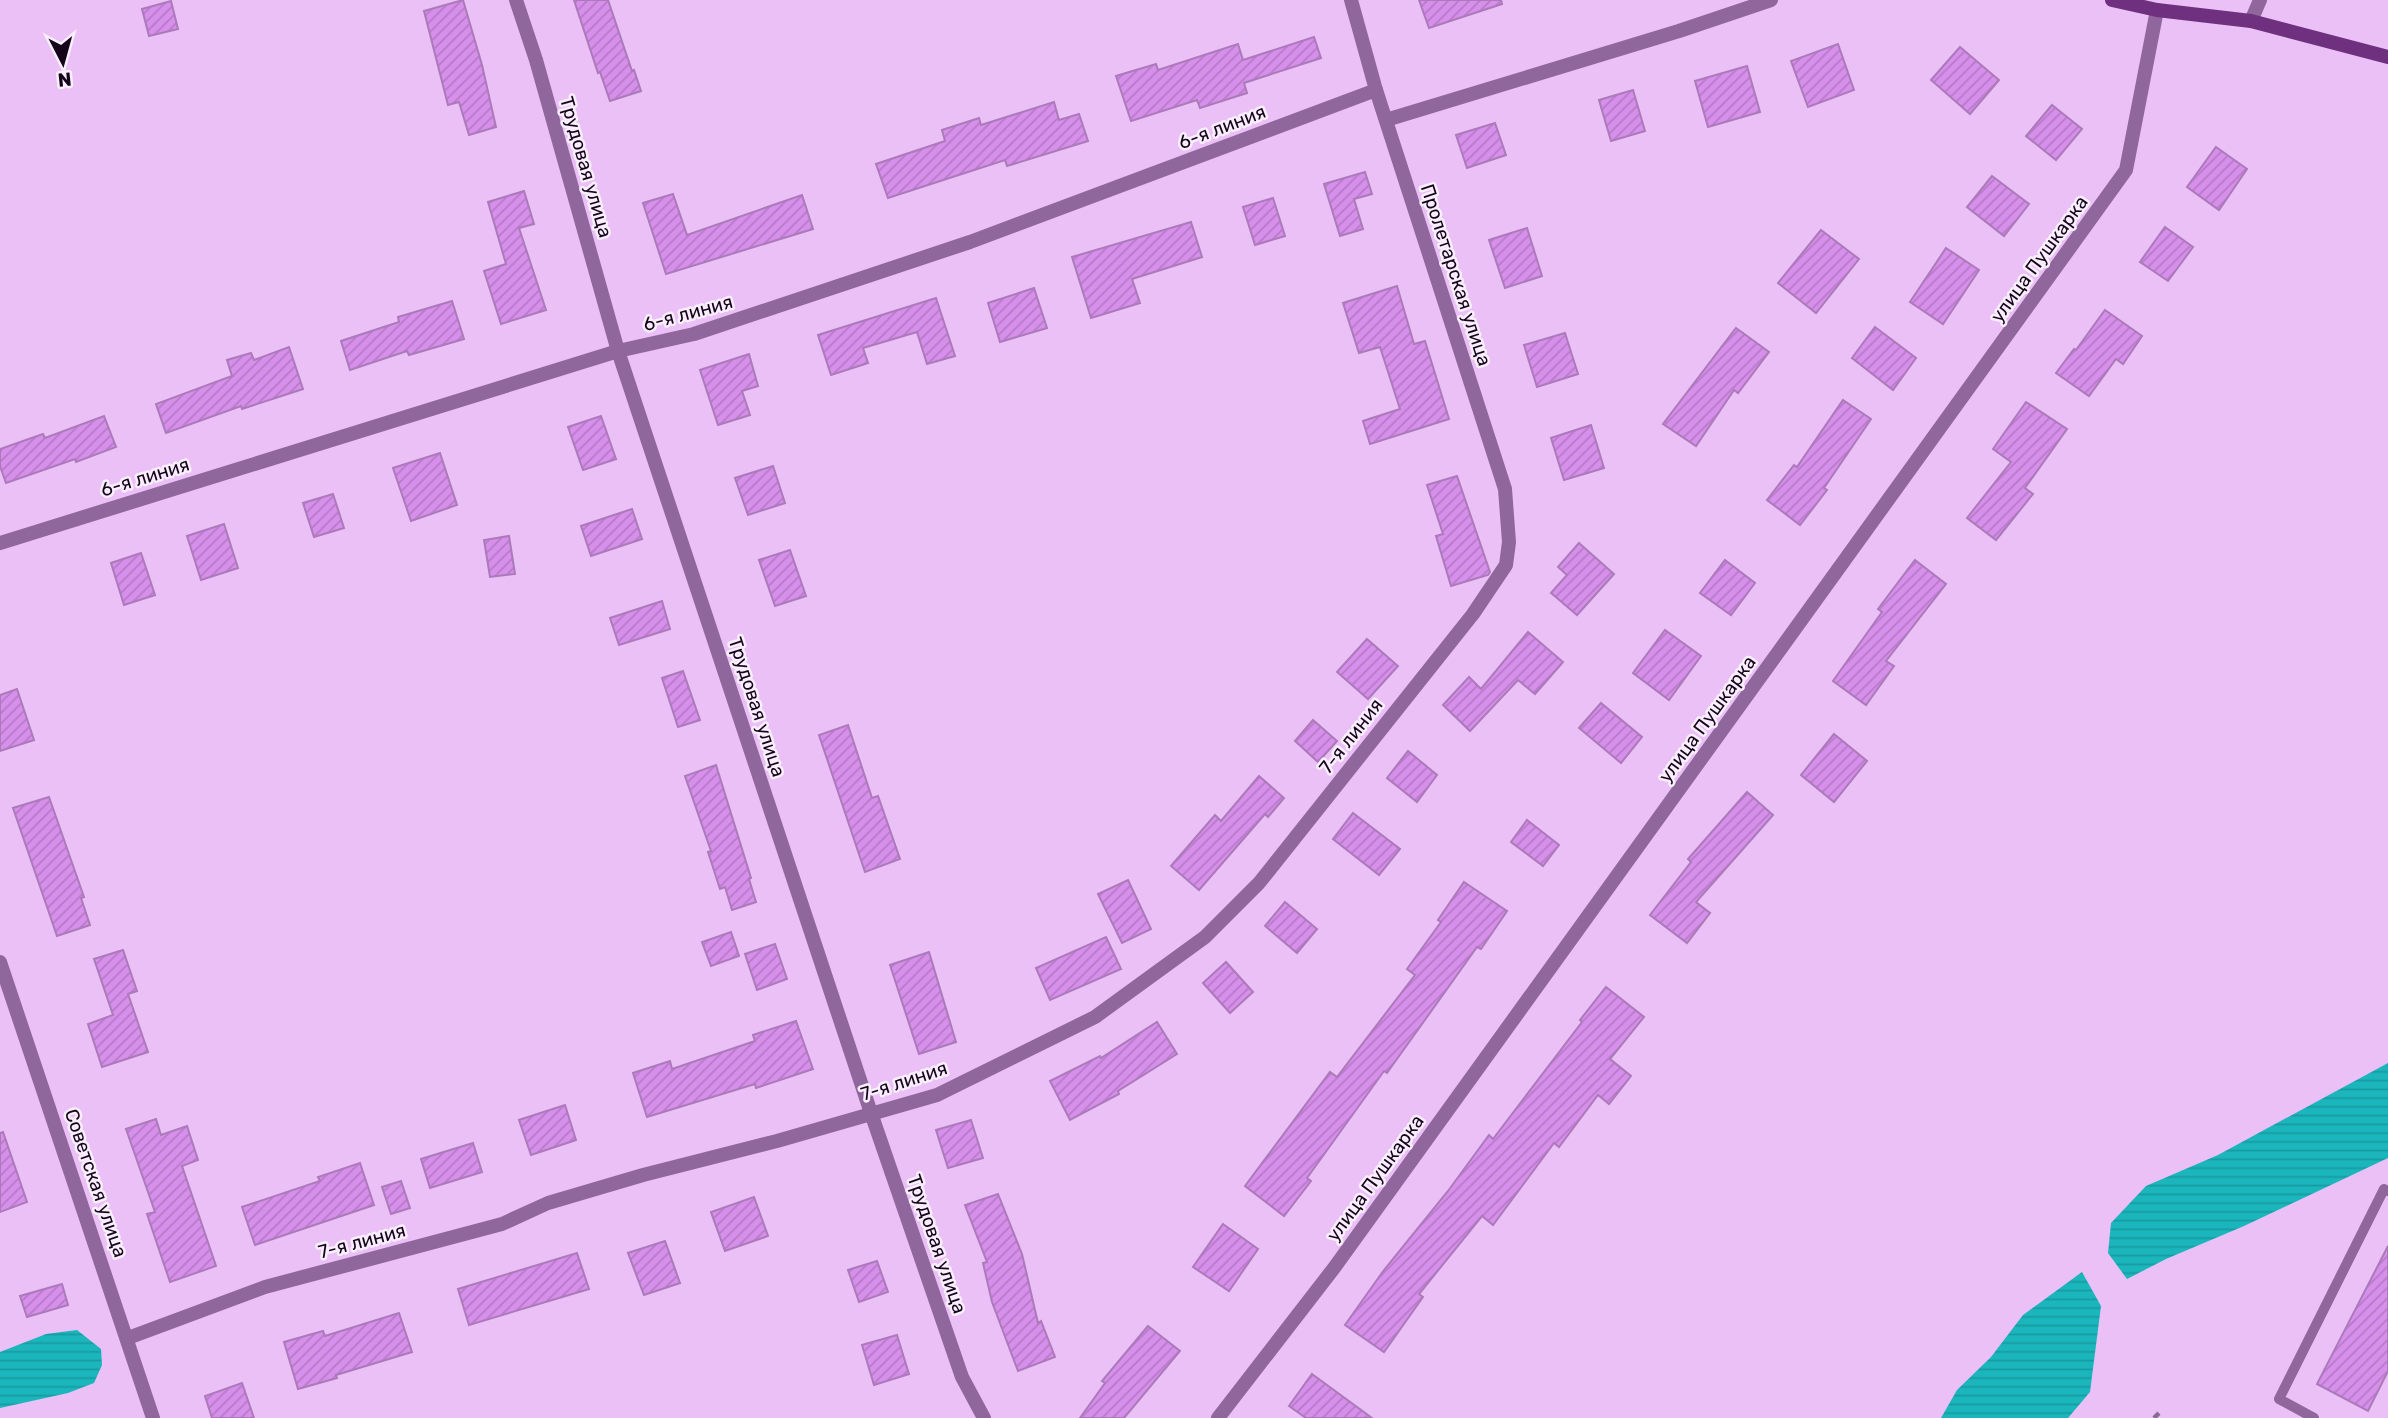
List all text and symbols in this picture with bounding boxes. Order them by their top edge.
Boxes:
north arrow [28,28,98,98]
text: N [57,67,73,92]
street label: Трудовая улица [555,94,617,240]
street label: 6-я линия [1175,100,1269,154]
street label: Пролетарская улица [1416,181,1496,369]
street label: улица Пушкарка [1985,191,2093,327]
street label: 6-я линия [641,290,735,336]
street label: 6-я линия [98,453,192,501]
street label: Трудовая улица [724,634,790,780]
street label: улица Пушкарка [1653,651,1761,787]
street label: 7-я линия [1314,694,1388,778]
street label: 7-я линия [858,1056,950,1106]
street label: Советская улица [60,1106,132,1260]
street label: улица Пушкарка [1321,1110,1429,1246]
street label: Трудовая улица [902,1171,972,1317]
street label: 7-я линия [316,1218,408,1264]

